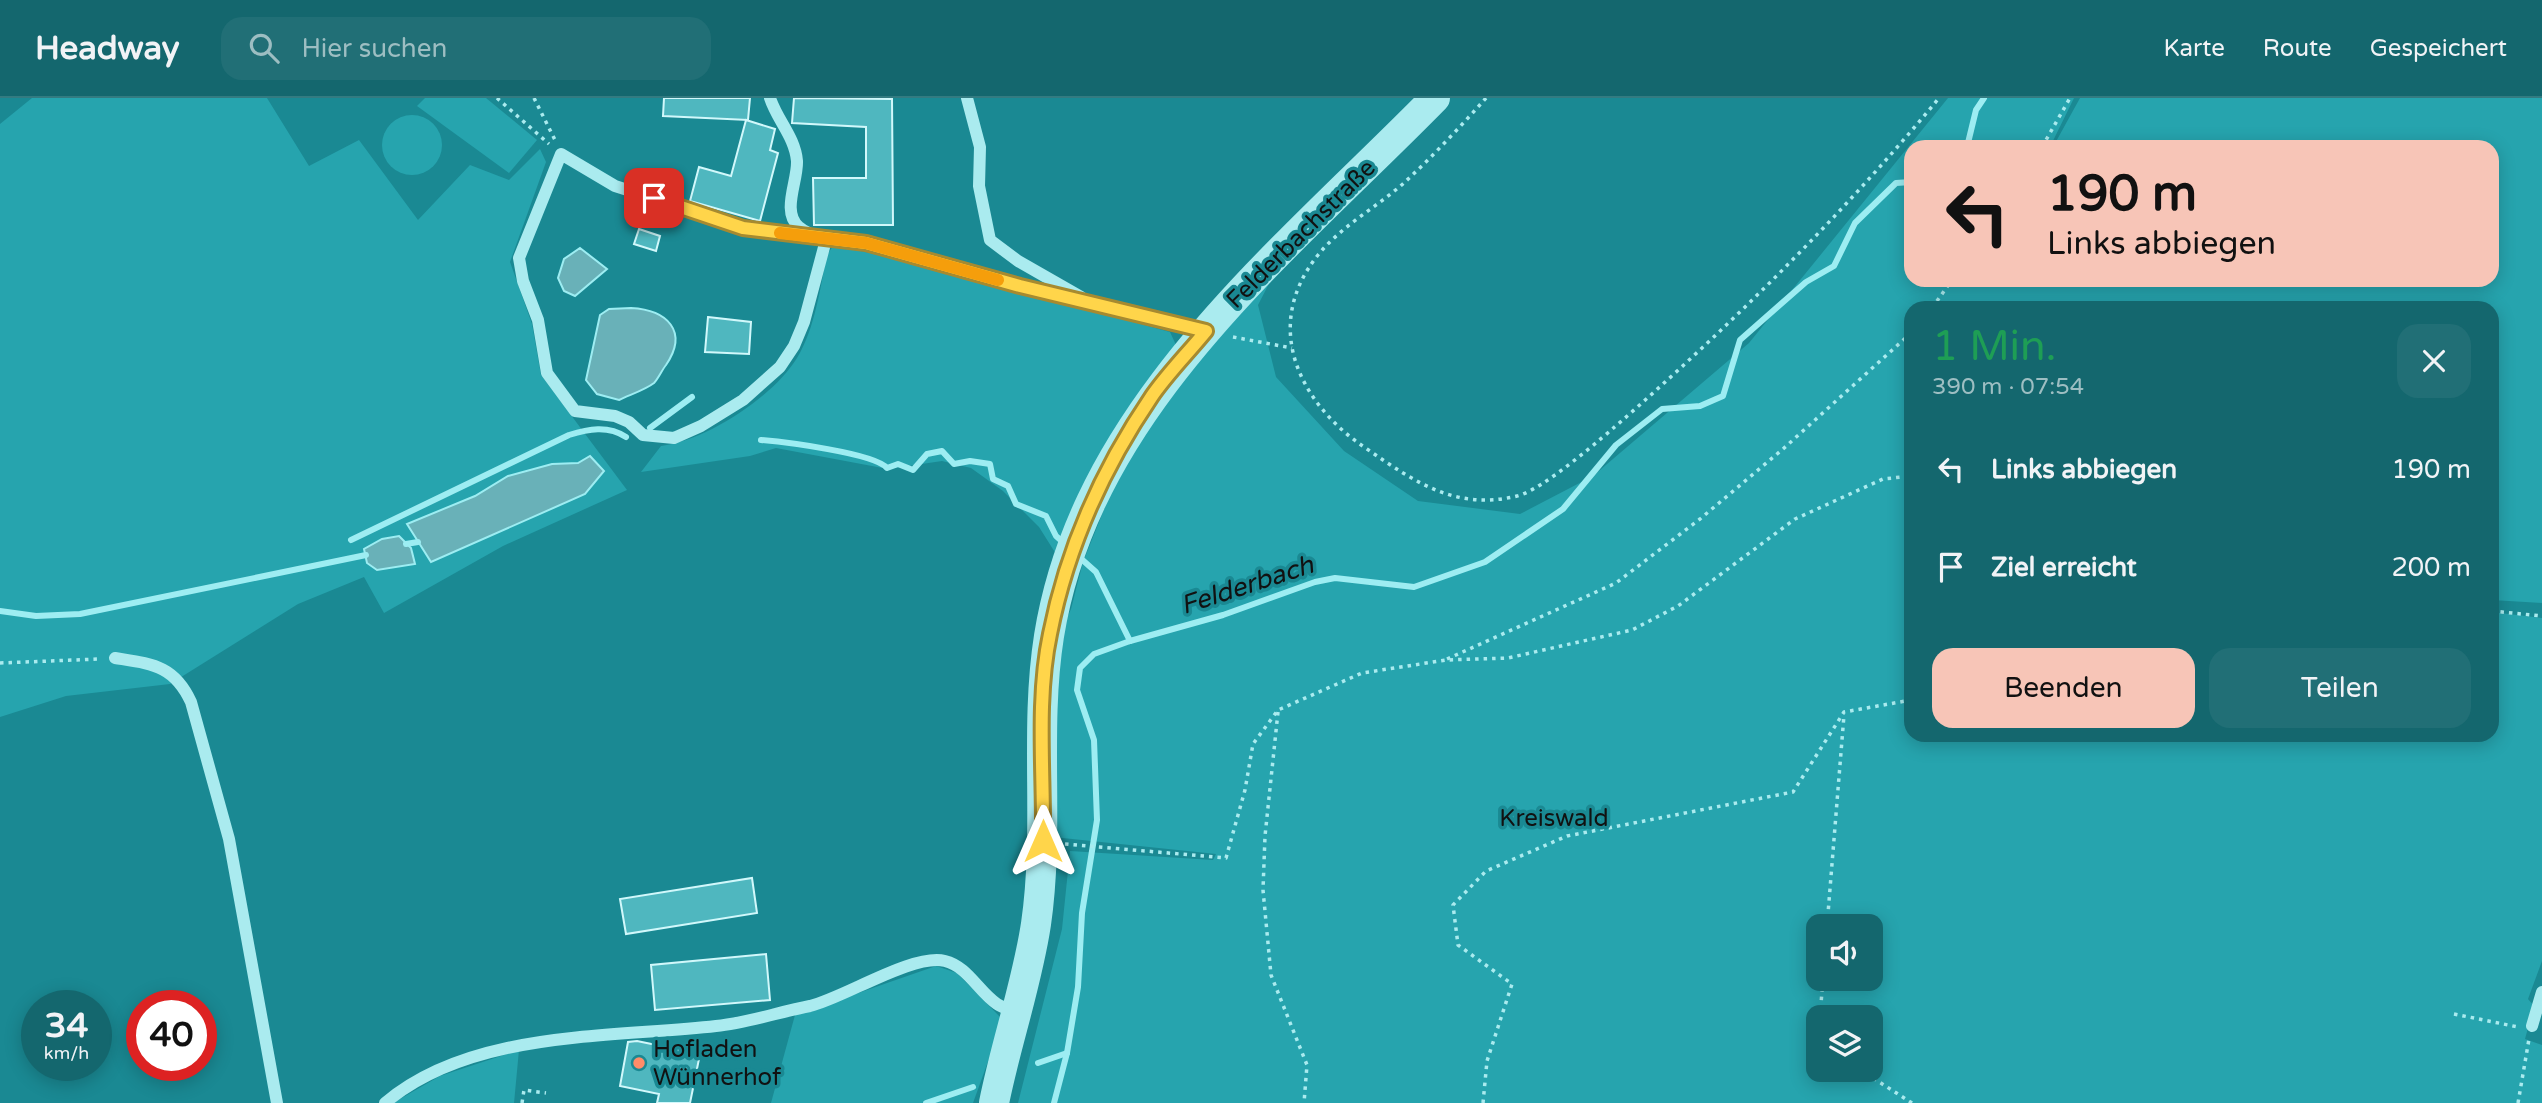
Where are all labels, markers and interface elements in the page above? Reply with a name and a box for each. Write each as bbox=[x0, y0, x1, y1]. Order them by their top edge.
search box bbox=[221, 17, 711, 80]
text: Headway bbox=[35, 29, 179, 68]
icon: search bbox=[245, 29, 283, 67]
text: Hier suchen bbox=[301, 33, 447, 64]
text: Karte bbox=[2163, 34, 2225, 63]
text: Route bbox=[2263, 34, 2332, 63]
text: Gespeichert bbox=[2370, 34, 2507, 63]
street label: Felderbachstraße bbox=[1221, 154, 1381, 314]
text: 190 m bbox=[2047, 165, 2197, 224]
pin bbox=[624, 168, 684, 228]
icon: left bbox=[1932, 168, 2023, 259]
icon: arrive bbox=[635, 179, 673, 217]
text: Links abbiegen bbox=[2047, 225, 2276, 263]
text: 1 Min. bbox=[1932, 321, 2056, 372]
button: close bbox=[2397, 324, 2471, 398]
text: 390 m · 07:54 bbox=[1932, 373, 2084, 401]
icon: left bbox=[1932, 450, 1970, 488]
text: Links abbiegen bbox=[1991, 454, 2177, 485]
text: 190 m bbox=[2391, 454, 2471, 485]
icon: arrive bbox=[1932, 548, 1970, 586]
water label: Felderbach bbox=[1177, 549, 1318, 621]
text: Ziel erreicht bbox=[1991, 552, 2137, 583]
text: 200 m bbox=[2391, 552, 2471, 583]
button: Beenden bbox=[1932, 648, 2195, 728]
button: Teilen bbox=[2209, 648, 2471, 728]
position arrow bbox=[1006, 804, 1080, 878]
park label: Kreiswald bbox=[1499, 804, 1609, 833]
map controls bbox=[1806, 914, 1883, 1082]
button: sound bbox=[1806, 914, 1883, 991]
speed limit sign: 40 bbox=[126, 990, 217, 1081]
text: 34 bbox=[45, 1005, 88, 1047]
button: layers bbox=[1806, 1005, 1883, 1082]
place label: Hofladen Wünnerhof bbox=[653, 1035, 782, 1092]
text: km/h bbox=[44, 1042, 89, 1064]
marker: Hofladen Wünnerhof bbox=[631, 1055, 647, 1071]

